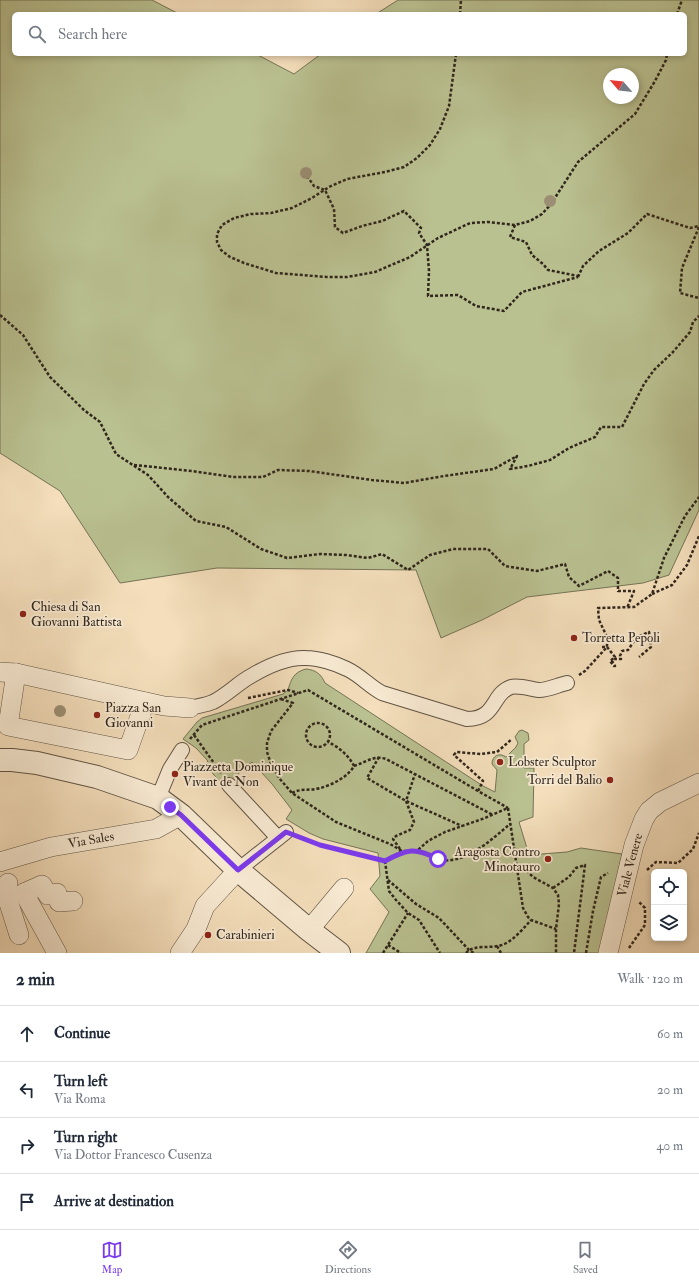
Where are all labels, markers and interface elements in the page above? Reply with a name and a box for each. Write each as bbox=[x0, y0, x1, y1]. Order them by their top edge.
search box bbox=[12, 12, 687, 56]
icon: search bbox=[26, 23, 48, 45]
text: Search here bbox=[58, 25, 127, 44]
north arrow bbox=[603, 68, 639, 104]
place label: Chiesa di San Giovanni Battista bbox=[31, 599, 122, 630]
marker: Chiesa di San Giovanni Battista bbox=[18, 609, 28, 619]
place label: Torretta Pepoli bbox=[582, 630, 661, 647]
marker: Torretta Pepoli bbox=[569, 633, 579, 643]
place label: Piazza San Giovanni bbox=[105, 700, 162, 731]
marker: Piazza San Giovanni bbox=[92, 710, 102, 720]
place label: Lobster Sculptor bbox=[508, 754, 596, 771]
marker: Lobster Sculptor bbox=[495, 757, 505, 767]
place label: Piazzetta Dominique Vivant de Non bbox=[183, 759, 294, 790]
marker: Piazzetta Dominique Vivant de Non bbox=[170, 769, 180, 779]
place label: Torri del Balio bbox=[527, 772, 602, 788]
marker: Torri del Balio bbox=[605, 775, 615, 785]
route end bbox=[161, 798, 179, 816]
street label: Via Sales bbox=[67, 828, 116, 852]
street label: Viale Venere bbox=[614, 831, 646, 899]
place label: Aragosta Contro Minotauro bbox=[453, 844, 540, 875]
route start bbox=[429, 850, 447, 868]
marker: Aragosta Contro Minotauro bbox=[543, 854, 553, 864]
map controls bbox=[651, 869, 687, 941]
button: locate bbox=[651, 869, 687, 905]
button: layers bbox=[651, 905, 687, 941]
place label: Carabinieri bbox=[216, 927, 275, 943]
marker: Carabinieri bbox=[203, 930, 213, 940]
text: 2 min bbox=[16, 969, 55, 990]
text: Walk · 120 m bbox=[617, 971, 683, 987]
icon: ahead bbox=[16, 1023, 38, 1045]
text: Continue bbox=[54, 1024, 110, 1043]
text: 60 m bbox=[657, 1026, 683, 1042]
text: Turn left bbox=[54, 1072, 108, 1091]
icon: left bbox=[16, 1079, 38, 1101]
text: 20 m bbox=[657, 1082, 683, 1098]
text: Via Roma bbox=[54, 1091, 106, 1107]
text: Turn right bbox=[54, 1128, 117, 1147]
icon: right bbox=[16, 1135, 38, 1157]
text: 40 m bbox=[657, 1138, 683, 1154]
text: Via Dottor Francesco Cusenza bbox=[54, 1147, 212, 1163]
icon: arrive bbox=[16, 1191, 38, 1213]
text: Arrive at destination bbox=[54, 1192, 174, 1211]
tab: Map bbox=[101, 1239, 123, 1276]
tab: Directions bbox=[325, 1239, 371, 1276]
tab: Saved bbox=[573, 1239, 598, 1276]

